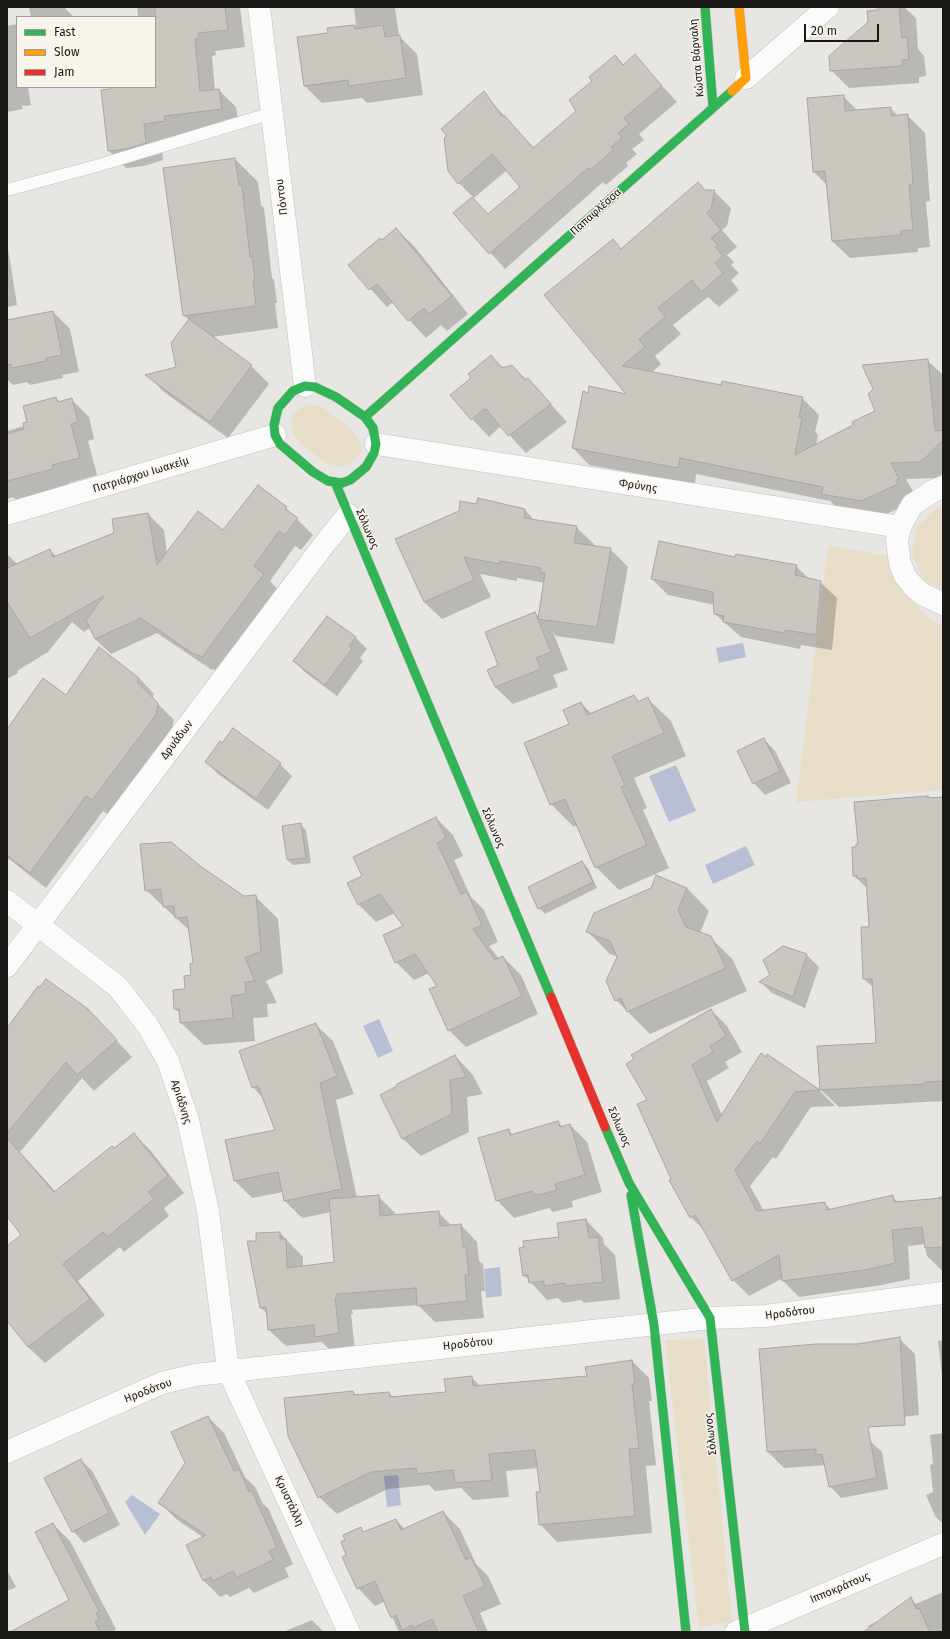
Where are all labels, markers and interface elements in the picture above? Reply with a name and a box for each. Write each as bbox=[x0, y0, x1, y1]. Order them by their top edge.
legend bbox=[16, 16, 156, 88]
scale bar bbox=[806, 16, 881, 42]
street label: Κώστα Βάρναλη bbox=[687, 18, 707, 98]
text: 20 m bbox=[811, 24, 837, 38]
text: Fast bbox=[54, 25, 76, 39]
text: Slow bbox=[54, 45, 80, 59]
text: Jam bbox=[54, 65, 74, 79]
street label: Πόντου bbox=[273, 178, 291, 216]
street label: Παπαφλέσσα bbox=[568, 186, 624, 238]
street label: Πατριάρχου Ιωακείμ bbox=[91, 454, 191, 496]
street label: Φρύνης bbox=[618, 476, 658, 496]
street label: Σόλωνος bbox=[353, 507, 381, 551]
street label: Δρυάδων bbox=[158, 718, 196, 762]
street label: Σόλωνος bbox=[479, 806, 507, 850]
street label: Αριάδνης bbox=[168, 1078, 194, 1126]
street label: Σόλωνος bbox=[605, 1105, 633, 1149]
street label: Ηροδότου bbox=[764, 1303, 816, 1323]
street label: Ηροδότου bbox=[442, 1335, 494, 1353]
street label: Ηροδότου bbox=[122, 1376, 174, 1406]
street label: Σόλωνος bbox=[702, 1412, 720, 1456]
street label: Κρυστάλλη bbox=[272, 1474, 306, 1528]
street label: Ιπποκράτους bbox=[808, 1569, 872, 1607]

